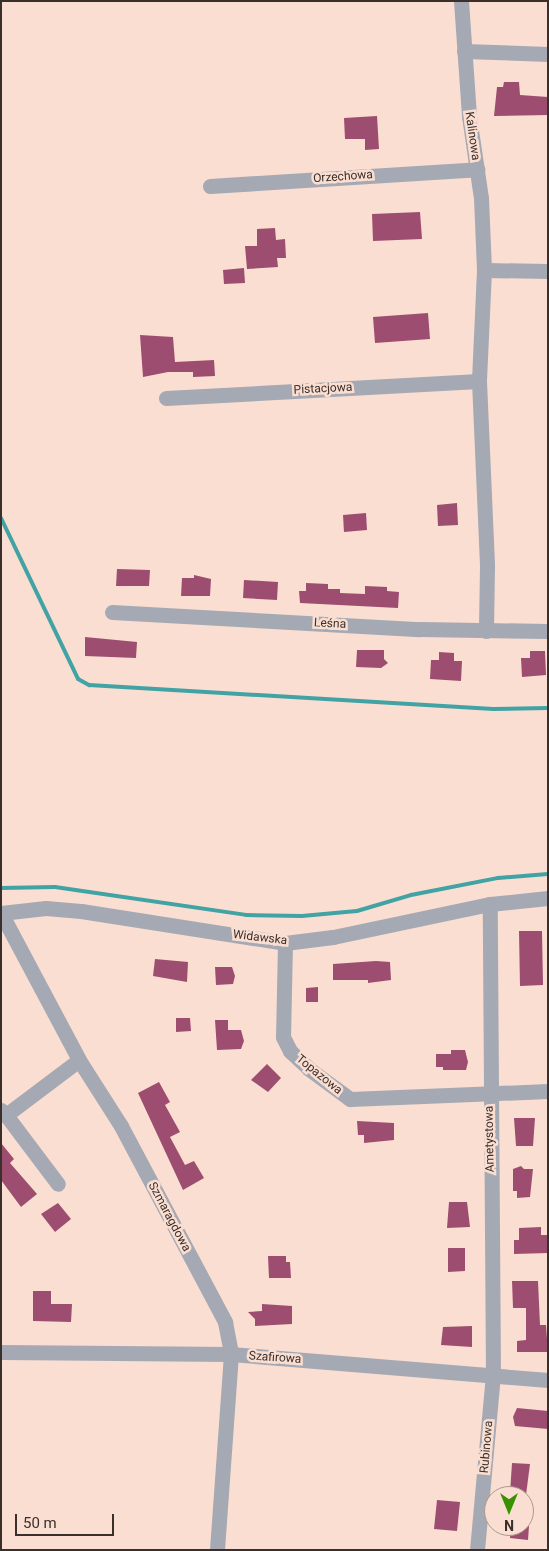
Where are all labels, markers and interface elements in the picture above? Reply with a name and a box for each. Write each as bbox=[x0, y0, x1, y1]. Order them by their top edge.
street label: Kalinowa bbox=[461, 111, 483, 161]
street label: Orzechowa bbox=[313, 168, 373, 186]
street label: Pistacjowa bbox=[293, 380, 353, 398]
street label: Leśna bbox=[314, 616, 346, 632]
street label: Widawska bbox=[232, 928, 288, 948]
street label: Topazowa bbox=[293, 1052, 345, 1098]
street label: Ametystowa bbox=[482, 1106, 498, 1172]
street label: Szmaragdowa bbox=[145, 1180, 193, 1254]
street label: Szafirowa bbox=[248, 1349, 302, 1367]
street label: Rubinowa bbox=[478, 1420, 496, 1474]
north arrow bbox=[484, 1486, 534, 1536]
scale bar bbox=[18, 1504, 116, 1536]
text: 50 m bbox=[23, 1514, 57, 1532]
text: N bbox=[504, 1517, 514, 1533]

